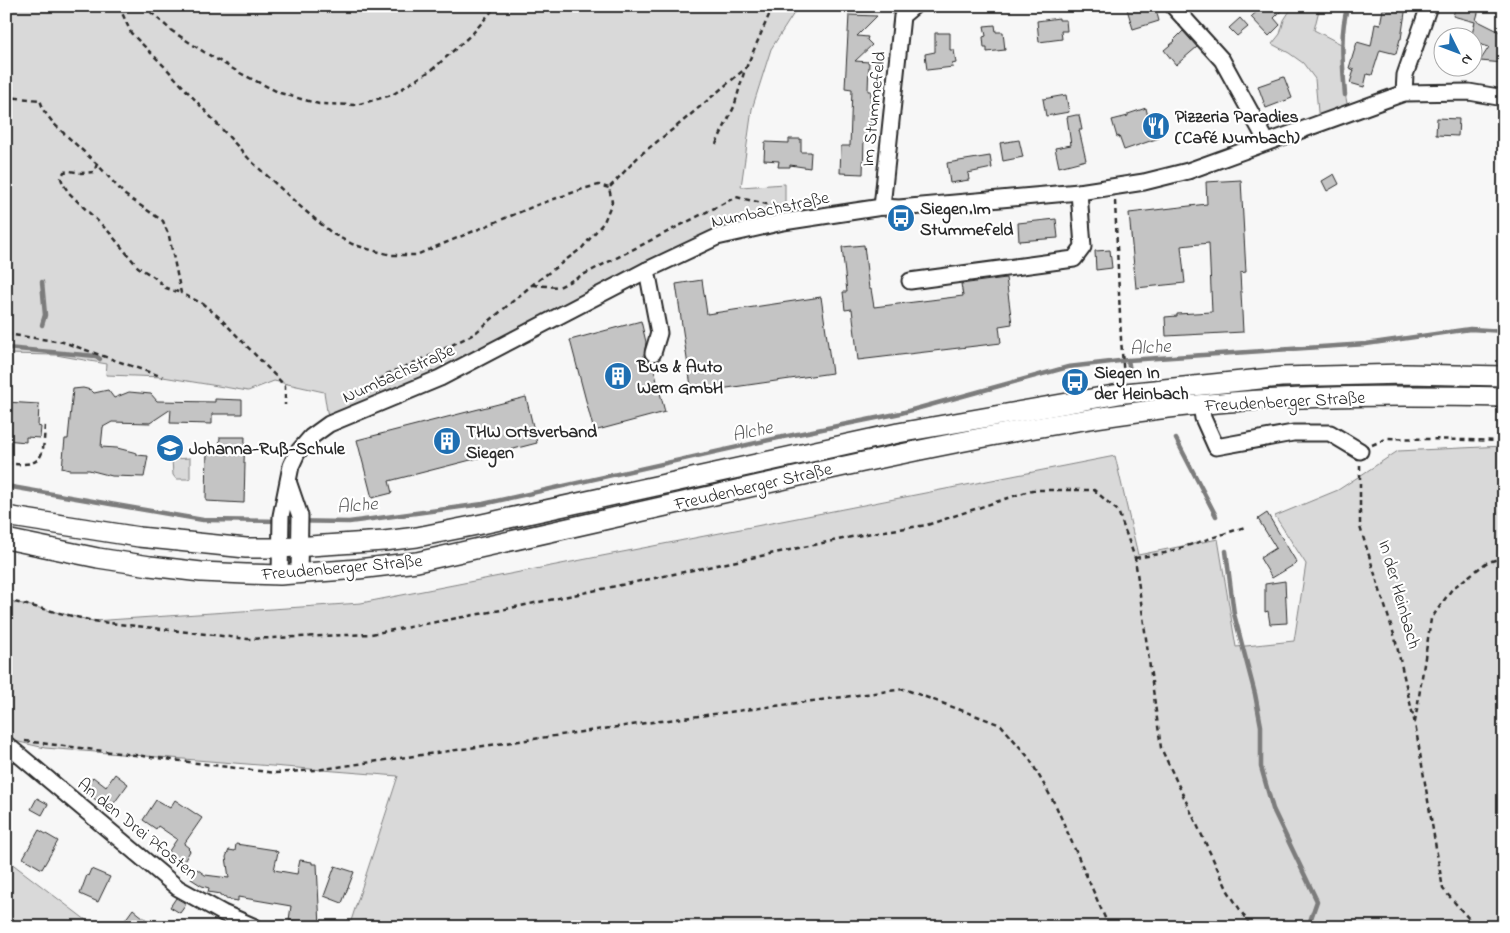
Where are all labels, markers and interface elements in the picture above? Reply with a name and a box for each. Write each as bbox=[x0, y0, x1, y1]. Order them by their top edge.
north arrow bbox=[1432, 28, 1482, 78]
text: N bbox=[1456, 49, 1478, 70]
street label: Im Stummefeld bbox=[856, 50, 894, 168]
place label: Pizzeria Paradies (Café Numbach) bbox=[1175, 105, 1300, 152]
restaurant icon: Pizzeria Paradies (Café Numbach) bbox=[1141, 111, 1171, 141]
street label: Numbachstraße bbox=[709, 186, 833, 236]
place label: Siegen Im Stummefeld bbox=[920, 197, 1014, 244]
bus stop icon: Siegen Im Stummefeld bbox=[886, 203, 916, 233]
water label: Alche bbox=[1129, 333, 1173, 363]
street label: Numbachstraße bbox=[339, 338, 460, 411]
place label: Bus & Auto Wern GmbH bbox=[636, 355, 723, 402]
building icon: Bus & Auto Wern GmbH bbox=[603, 361, 633, 391]
place label: Siegen In der Heinbach bbox=[1094, 361, 1189, 408]
bus stop icon: Siegen In der Heinbach bbox=[1060, 367, 1090, 397]
street label: Freudenberger Straße bbox=[1203, 386, 1367, 421]
water label: Alche bbox=[730, 415, 777, 450]
place label: THW Ortsverband Siegen bbox=[466, 420, 598, 468]
building icon: THW Ortsverband Siegen bbox=[432, 426, 462, 456]
school or university icon: Johanna-Ruß-Schule bbox=[155, 433, 185, 463]
place label: Johanna-Ruß-Schule bbox=[189, 437, 346, 463]
street label: Freudenberger Straße bbox=[671, 457, 836, 520]
water label: Alche bbox=[336, 491, 380, 522]
street label: In der Heinbach bbox=[1370, 537, 1426, 652]
street label: Freudenberger Straße bbox=[260, 549, 424, 590]
street label: An den Drei Pfosten bbox=[71, 773, 203, 887]

